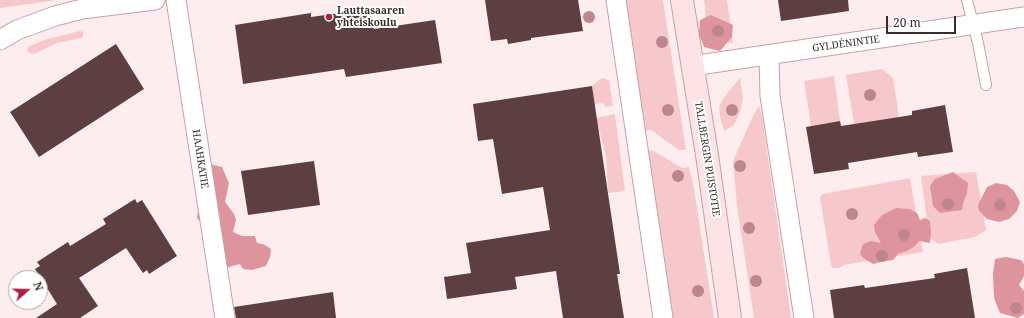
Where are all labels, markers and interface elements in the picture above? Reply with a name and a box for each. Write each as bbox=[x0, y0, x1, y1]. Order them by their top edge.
place label: Lauttasaaren yhteiskoulu bbox=[337, 5, 405, 28]
scale bar bbox=[888, 8, 958, 34]
marker: Lauttasaaren yhteiskoulu bbox=[324, 12, 334, 22]
text: 20 m bbox=[893, 14, 921, 31]
street label: GYLDÉNINTIE bbox=[812, 33, 880, 55]
street label: TALLBERGIN PUISTOTIE bbox=[692, 101, 722, 217]
street label: HAAHKATIE bbox=[189, 129, 211, 189]
north arrow bbox=[8, 270, 48, 310]
text: N bbox=[30, 279, 47, 293]

